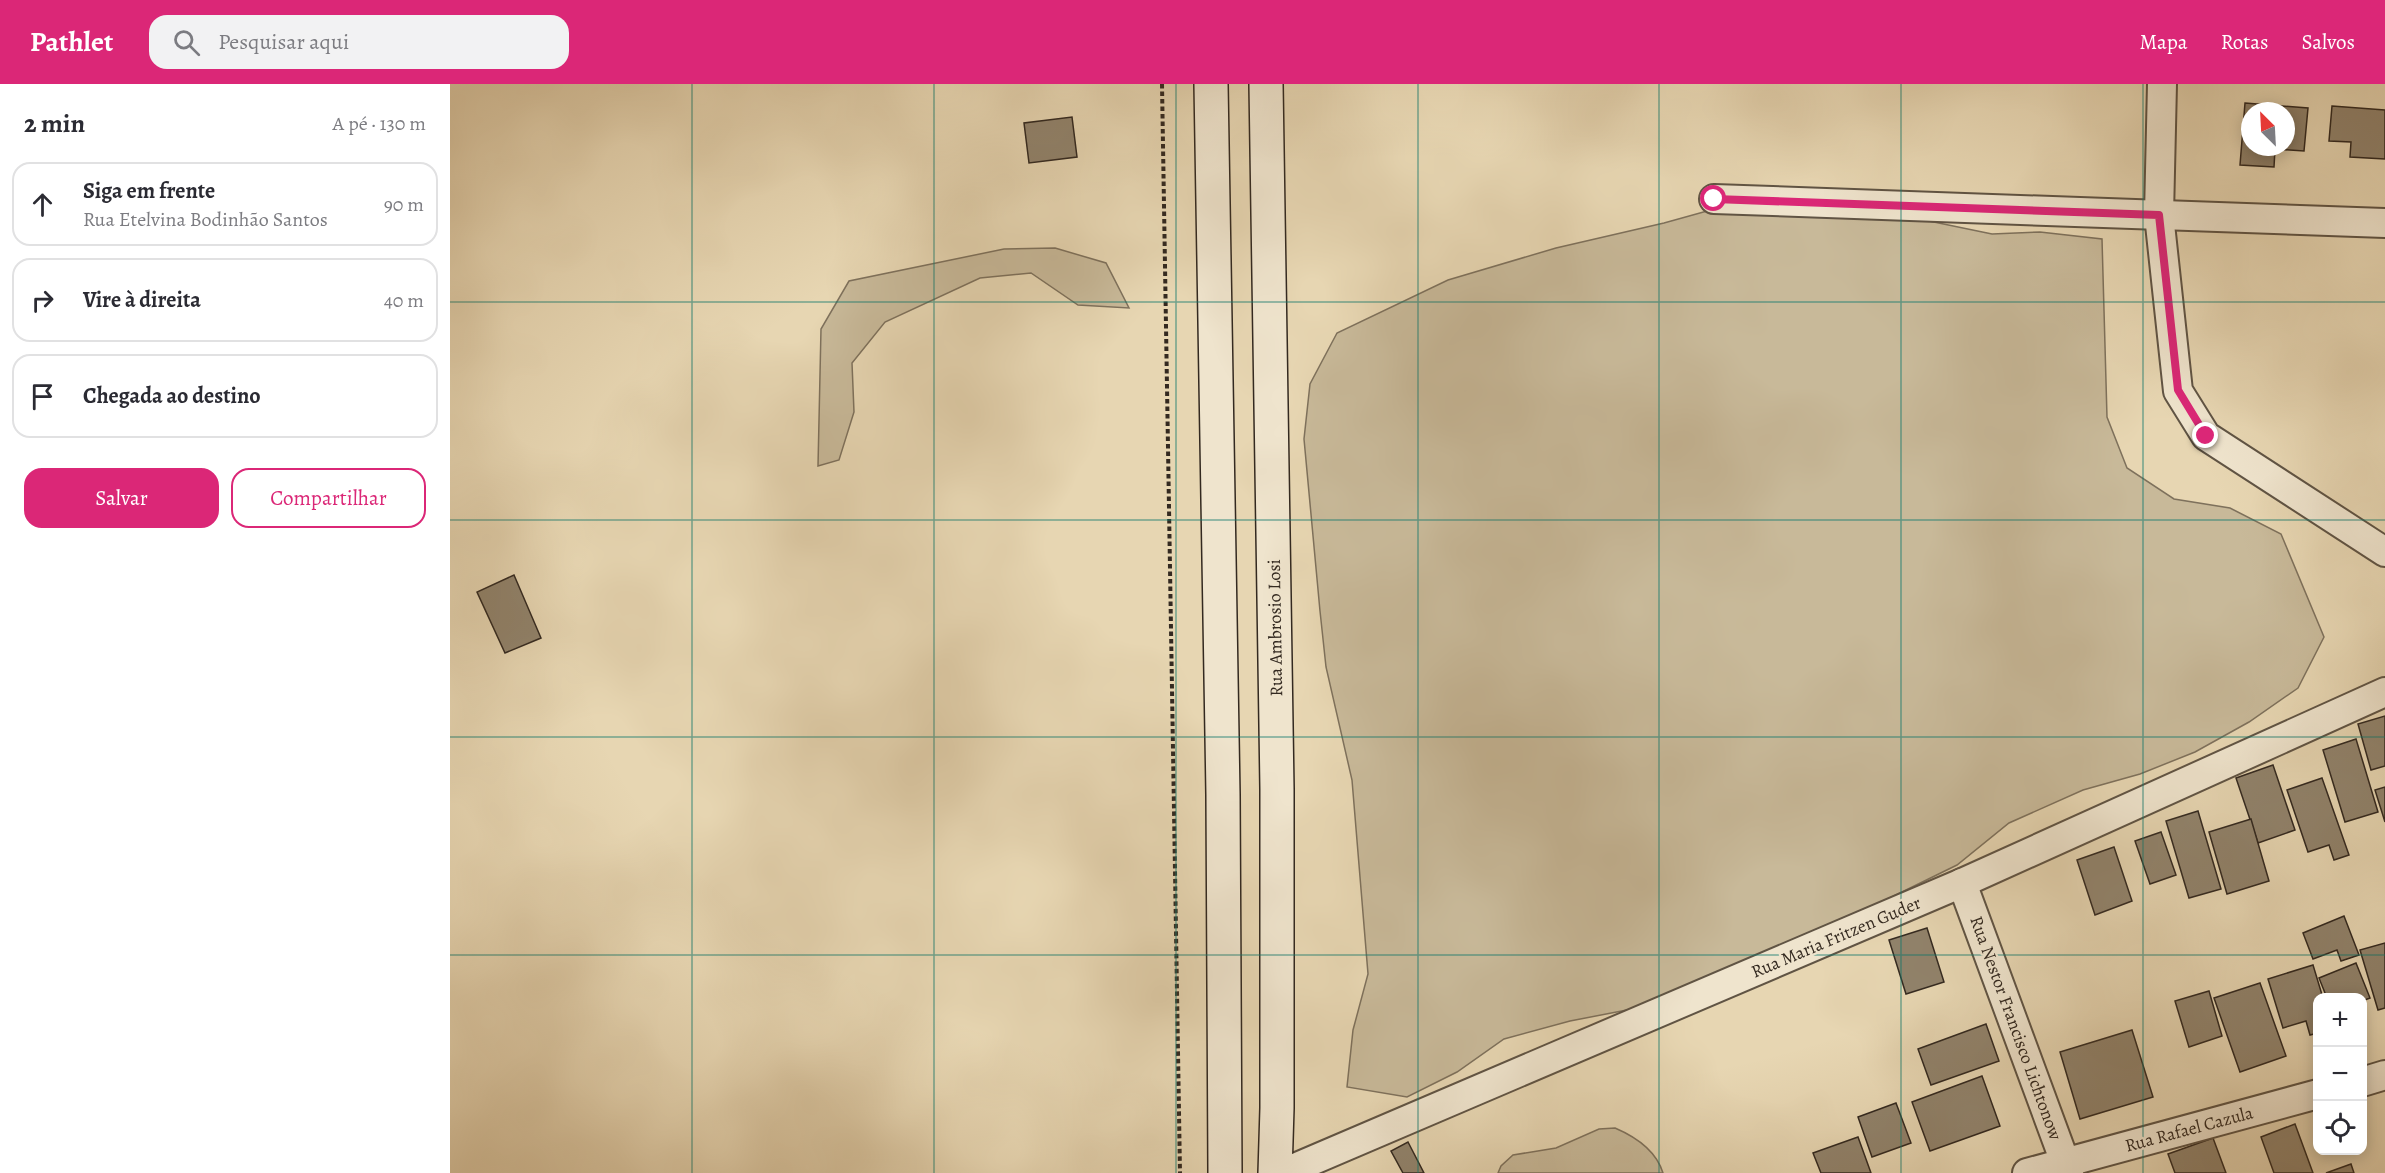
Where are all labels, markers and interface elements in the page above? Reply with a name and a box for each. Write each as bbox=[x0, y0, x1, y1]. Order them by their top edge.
search box bbox=[149, 15, 569, 69]
text: Pathlet bbox=[30, 23, 113, 61]
icon: search bbox=[170, 26, 203, 59]
text: Pesquisar aqui bbox=[218, 27, 349, 57]
text: Mapa bbox=[2139, 28, 2188, 56]
text: Rotas bbox=[2221, 28, 2268, 56]
text: Salvos bbox=[2301, 28, 2355, 56]
north arrow bbox=[2241, 102, 2295, 156]
text: 2 min bbox=[24, 106, 85, 141]
text: A pé · 130 m bbox=[333, 110, 426, 137]
text: Siga em frente bbox=[83, 176, 215, 206]
route start bbox=[1700, 185, 1726, 211]
icon: ahead bbox=[26, 188, 59, 221]
text: 90 m bbox=[384, 191, 424, 218]
text: Rua Etelvina Bodinhão Santos bbox=[83, 206, 328, 233]
icon: right bbox=[26, 284, 59, 317]
text: Vire à direita bbox=[83, 285, 201, 315]
text: 40 m bbox=[384, 287, 424, 314]
icon: arrive bbox=[26, 380, 59, 413]
text: Chegada ao destino bbox=[83, 381, 261, 411]
route end bbox=[2192, 422, 2218, 448]
button: Salvar bbox=[24, 468, 219, 528]
button: Compartilhar bbox=[231, 468, 426, 528]
street label: Rua Ambrosio Losi bbox=[1262, 559, 1288, 697]
street label: Rua Maria Fritzen Guder bbox=[1748, 890, 1925, 984]
street label: Rua Nestor Francisco Lichtonow bbox=[1964, 913, 2068, 1144]
map controls bbox=[2313, 993, 2367, 1155]
button: + bbox=[2313, 993, 2367, 1047]
button: − bbox=[2313, 1047, 2367, 1101]
street label: Rua Rafael Cazula bbox=[2122, 1100, 2256, 1158]
button: locate bbox=[2313, 1101, 2367, 1155]

